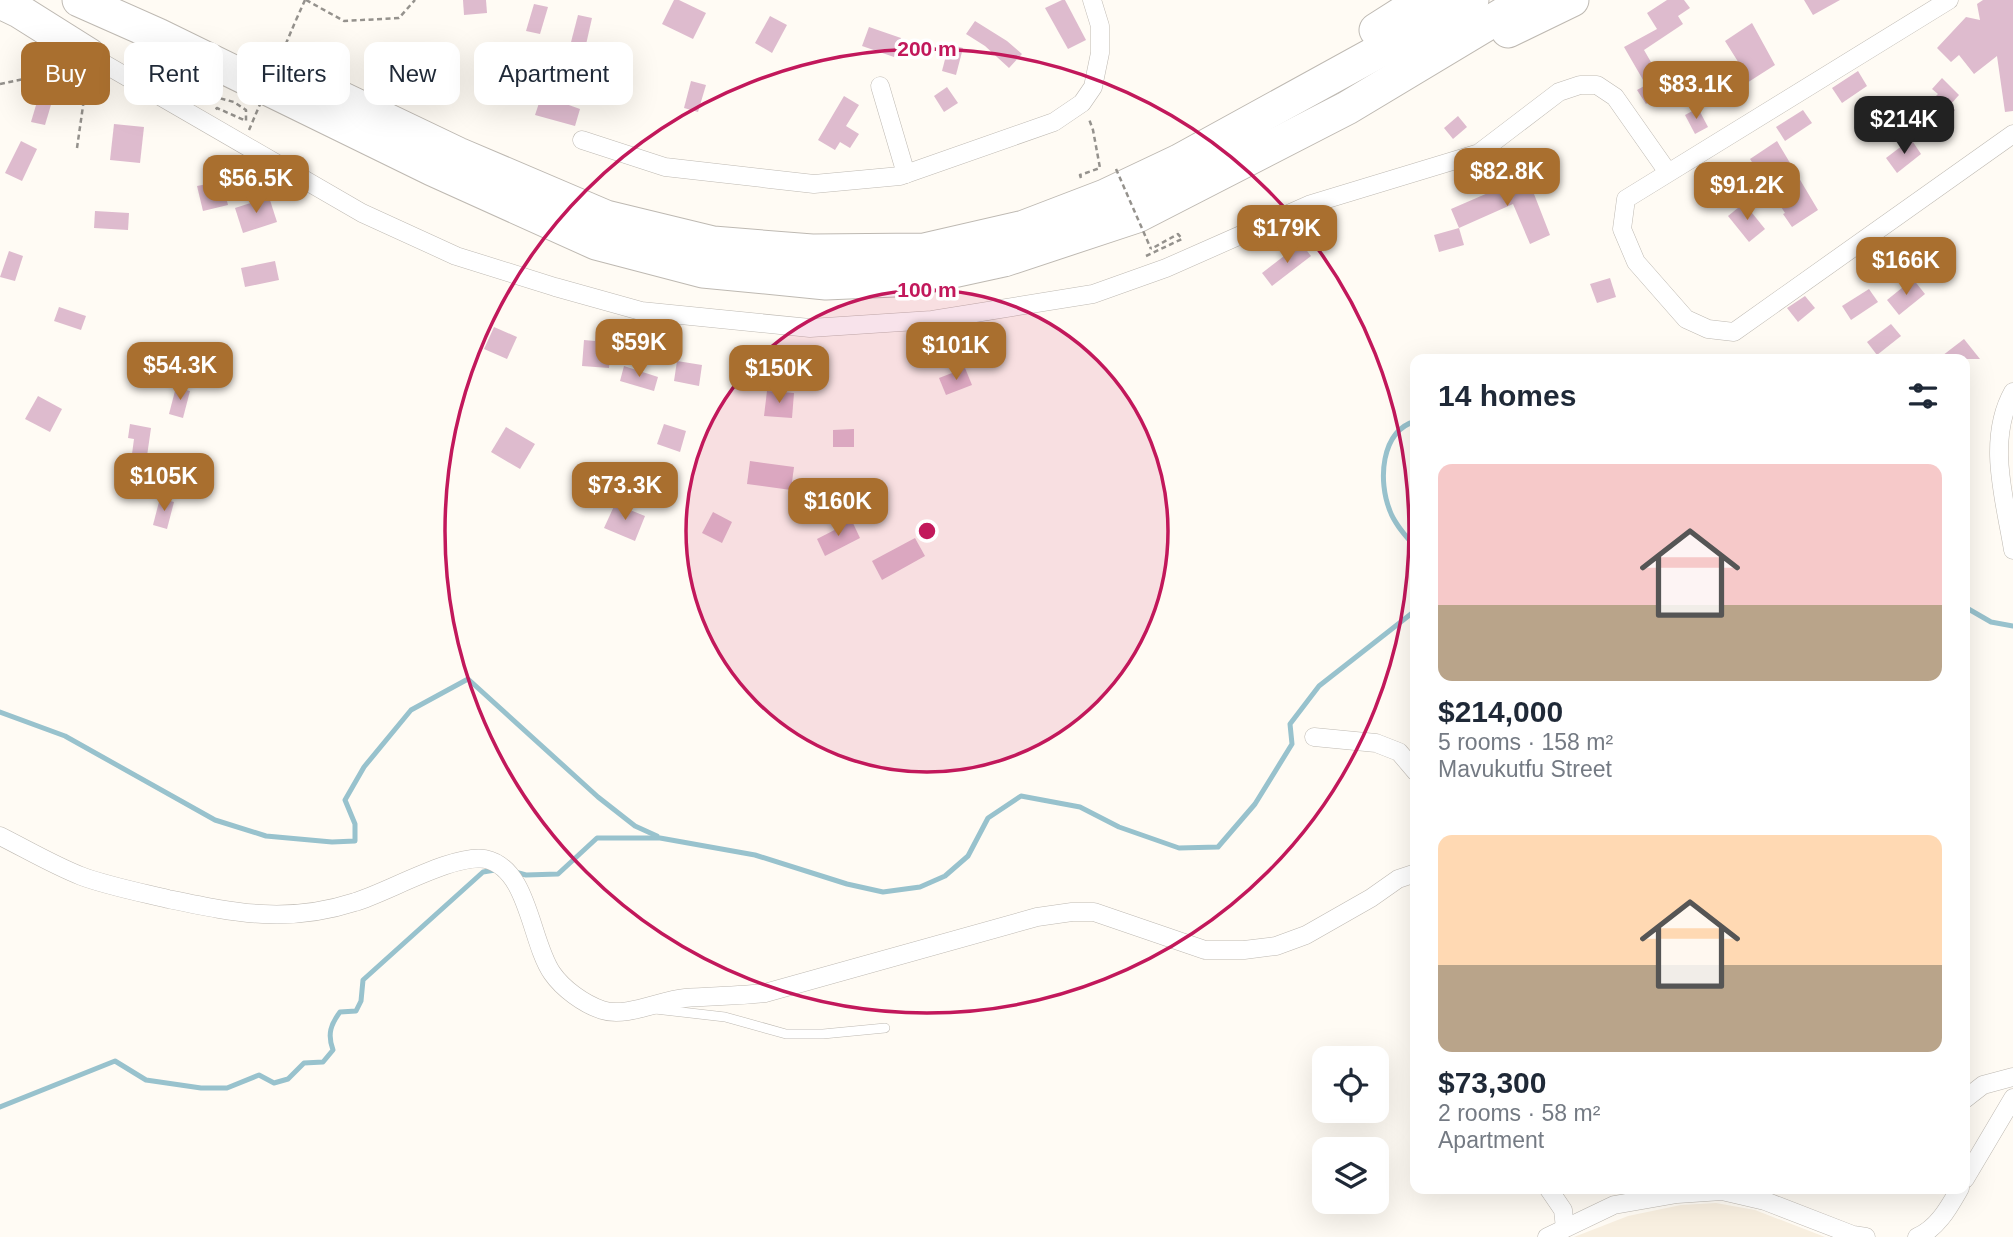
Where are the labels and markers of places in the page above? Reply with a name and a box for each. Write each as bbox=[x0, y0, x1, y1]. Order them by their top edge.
pin: $83.1K bbox=[1639, 61, 1753, 121]
pin: $214K bbox=[1855, 96, 1953, 156]
pin: $82.8K bbox=[1450, 148, 1564, 208]
pin: $56.5K bbox=[199, 156, 313, 215]
pin: $91.2K bbox=[1690, 162, 1804, 222]
pin: $179K bbox=[1238, 205, 1336, 265]
pin: $166K bbox=[1857, 238, 1955, 297]
pin: $59K bbox=[598, 320, 680, 379]
pin: $101K bbox=[907, 322, 1005, 382]
pin: $54.3K bbox=[123, 342, 237, 402]
pin: $150K bbox=[730, 346, 828, 405]
pin: $105K bbox=[115, 454, 213, 513]
pin: $73.3K bbox=[568, 462, 682, 522]
pin: $160K bbox=[789, 478, 887, 538]
centre of rings bbox=[915, 519, 939, 543]

